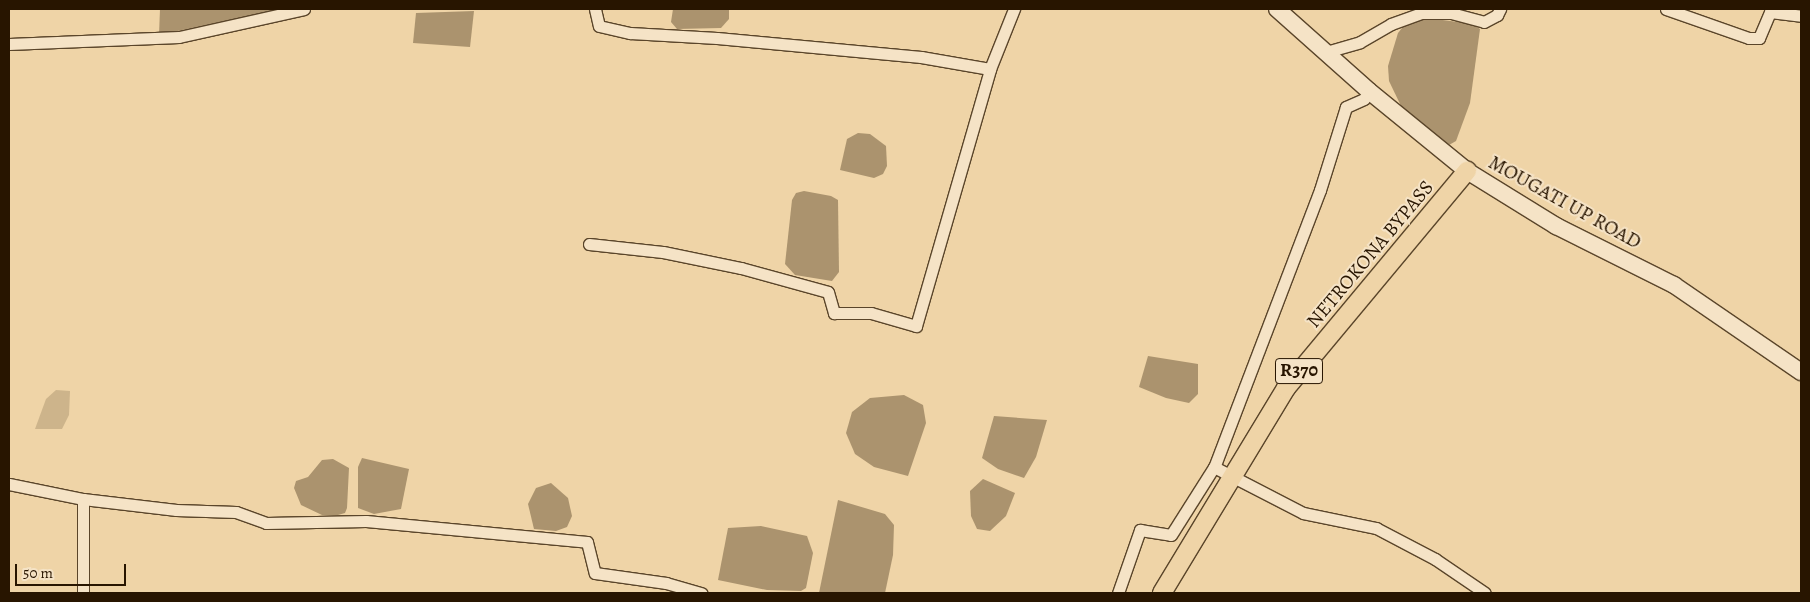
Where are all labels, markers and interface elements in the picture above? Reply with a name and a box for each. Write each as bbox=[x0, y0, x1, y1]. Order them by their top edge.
street label: MOUGATI UP ROAD bbox=[1484, 150, 1646, 254]
street label: NETROKONA BYPASS bbox=[1301, 175, 1439, 333]
road number: R370 bbox=[1274, 354, 1324, 388]
scale bar bbox=[18, 554, 129, 586]
text: 50 m bbox=[23, 563, 53, 583]

